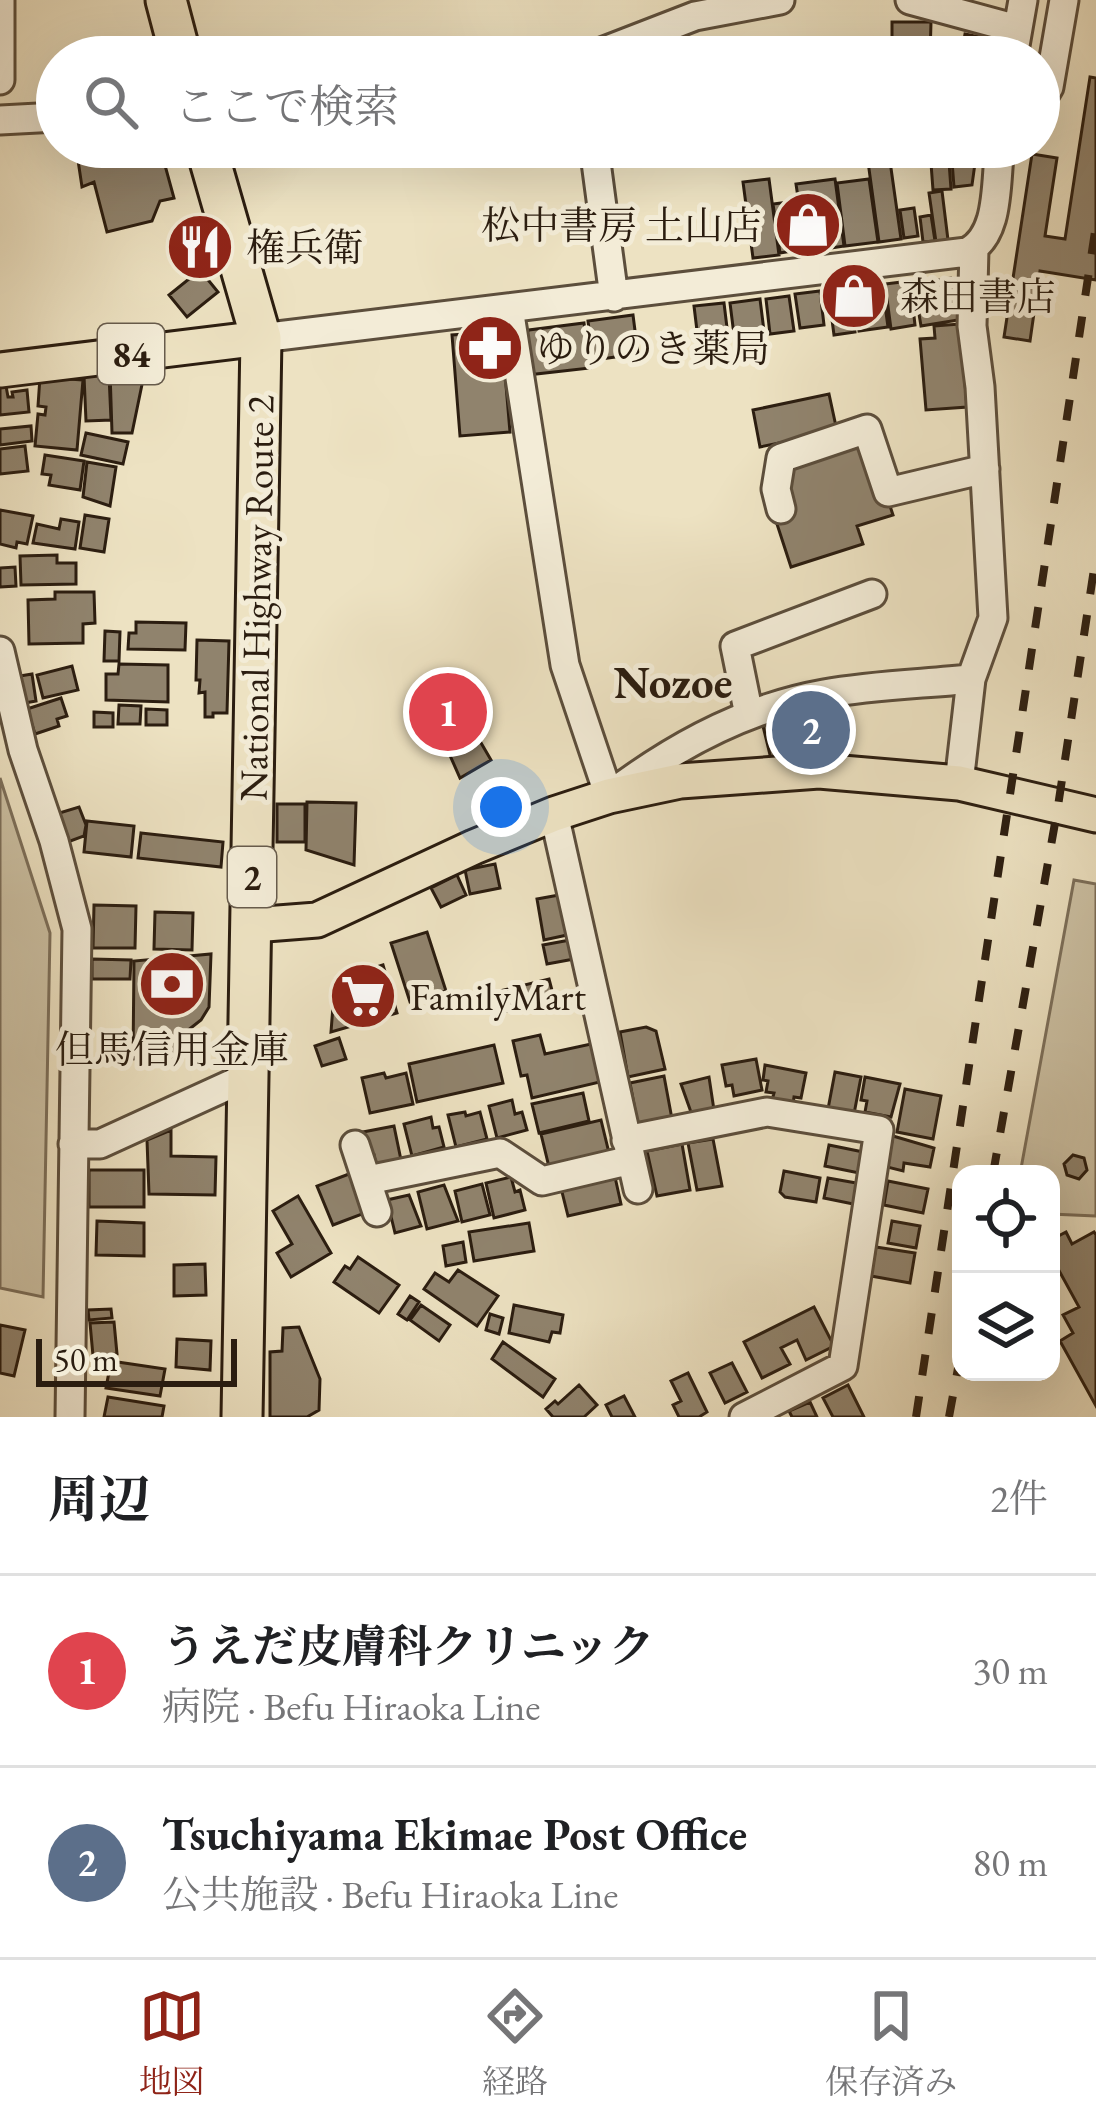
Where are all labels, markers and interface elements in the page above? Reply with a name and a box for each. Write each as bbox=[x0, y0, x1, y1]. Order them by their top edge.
search box bbox=[36, 36, 1060, 168]
icon: search bbox=[78, 69, 144, 135]
text: ここで検索 bbox=[174, 77, 399, 135]
shop icon: 松中書房 土山店 bbox=[773, 190, 843, 260]
place label: 松中書房 土山店 bbox=[481, 200, 762, 251]
restaurant icon: 権兵衛 bbox=[165, 212, 235, 282]
place label: 権兵衛 bbox=[246, 222, 363, 273]
shop icon: 森田書店 bbox=[819, 261, 889, 331]
place label: 森田書店 bbox=[900, 271, 1056, 322]
pharmacy icon: ゆりのき薬局 bbox=[455, 313, 525, 383]
place label: ゆりのき薬局 bbox=[536, 323, 770, 374]
road number: 84 bbox=[98, 324, 164, 384]
street label: National Highway Route 2 bbox=[227, 394, 286, 801]
district label: Nozoe bbox=[614, 653, 732, 711]
pin: 1 bbox=[409, 667, 487, 757]
pin: 2 bbox=[772, 685, 850, 775]
your location bbox=[471, 777, 531, 837]
road number: 2 bbox=[228, 847, 276, 907]
bank icon: 但馬信用金庫 bbox=[137, 949, 207, 1019]
supermarket icon: FamilyMart bbox=[328, 961, 398, 1031]
place label: FamilyMart bbox=[410, 971, 586, 1022]
place label: 但馬信用金庫 bbox=[55, 1024, 289, 1075]
map controls bbox=[952, 1165, 1060, 1381]
button: locate bbox=[952, 1165, 1060, 1273]
button: layers bbox=[952, 1273, 1060, 1381]
scale bar bbox=[36, 1333, 237, 1386]
text: 50 m bbox=[54, 1338, 118, 1381]
text: 周辺 bbox=[48, 1466, 150, 1532]
text: 2件 bbox=[990, 1473, 1048, 1524]
text: うえだ皮膚科クリニック bbox=[162, 1617, 654, 1675]
text: 1 bbox=[77, 1645, 97, 1696]
text: 30 m bbox=[972, 1645, 1048, 1696]
text: 病院 · Befu Hiraoka Line bbox=[162, 1681, 541, 1732]
text: Tsuchiyama Ekimae Post Office bbox=[162, 1805, 747, 1863]
text: 2 bbox=[77, 1837, 97, 1888]
text: 80 m bbox=[972, 1837, 1048, 1888]
text: 公共施設 · Befu Hiraoka Line bbox=[162, 1869, 619, 1920]
tab: 地図 bbox=[139, 1983, 205, 2103]
tab: 経路 bbox=[482, 1983, 548, 2103]
tab: 保存済み bbox=[825, 1983, 957, 2103]

